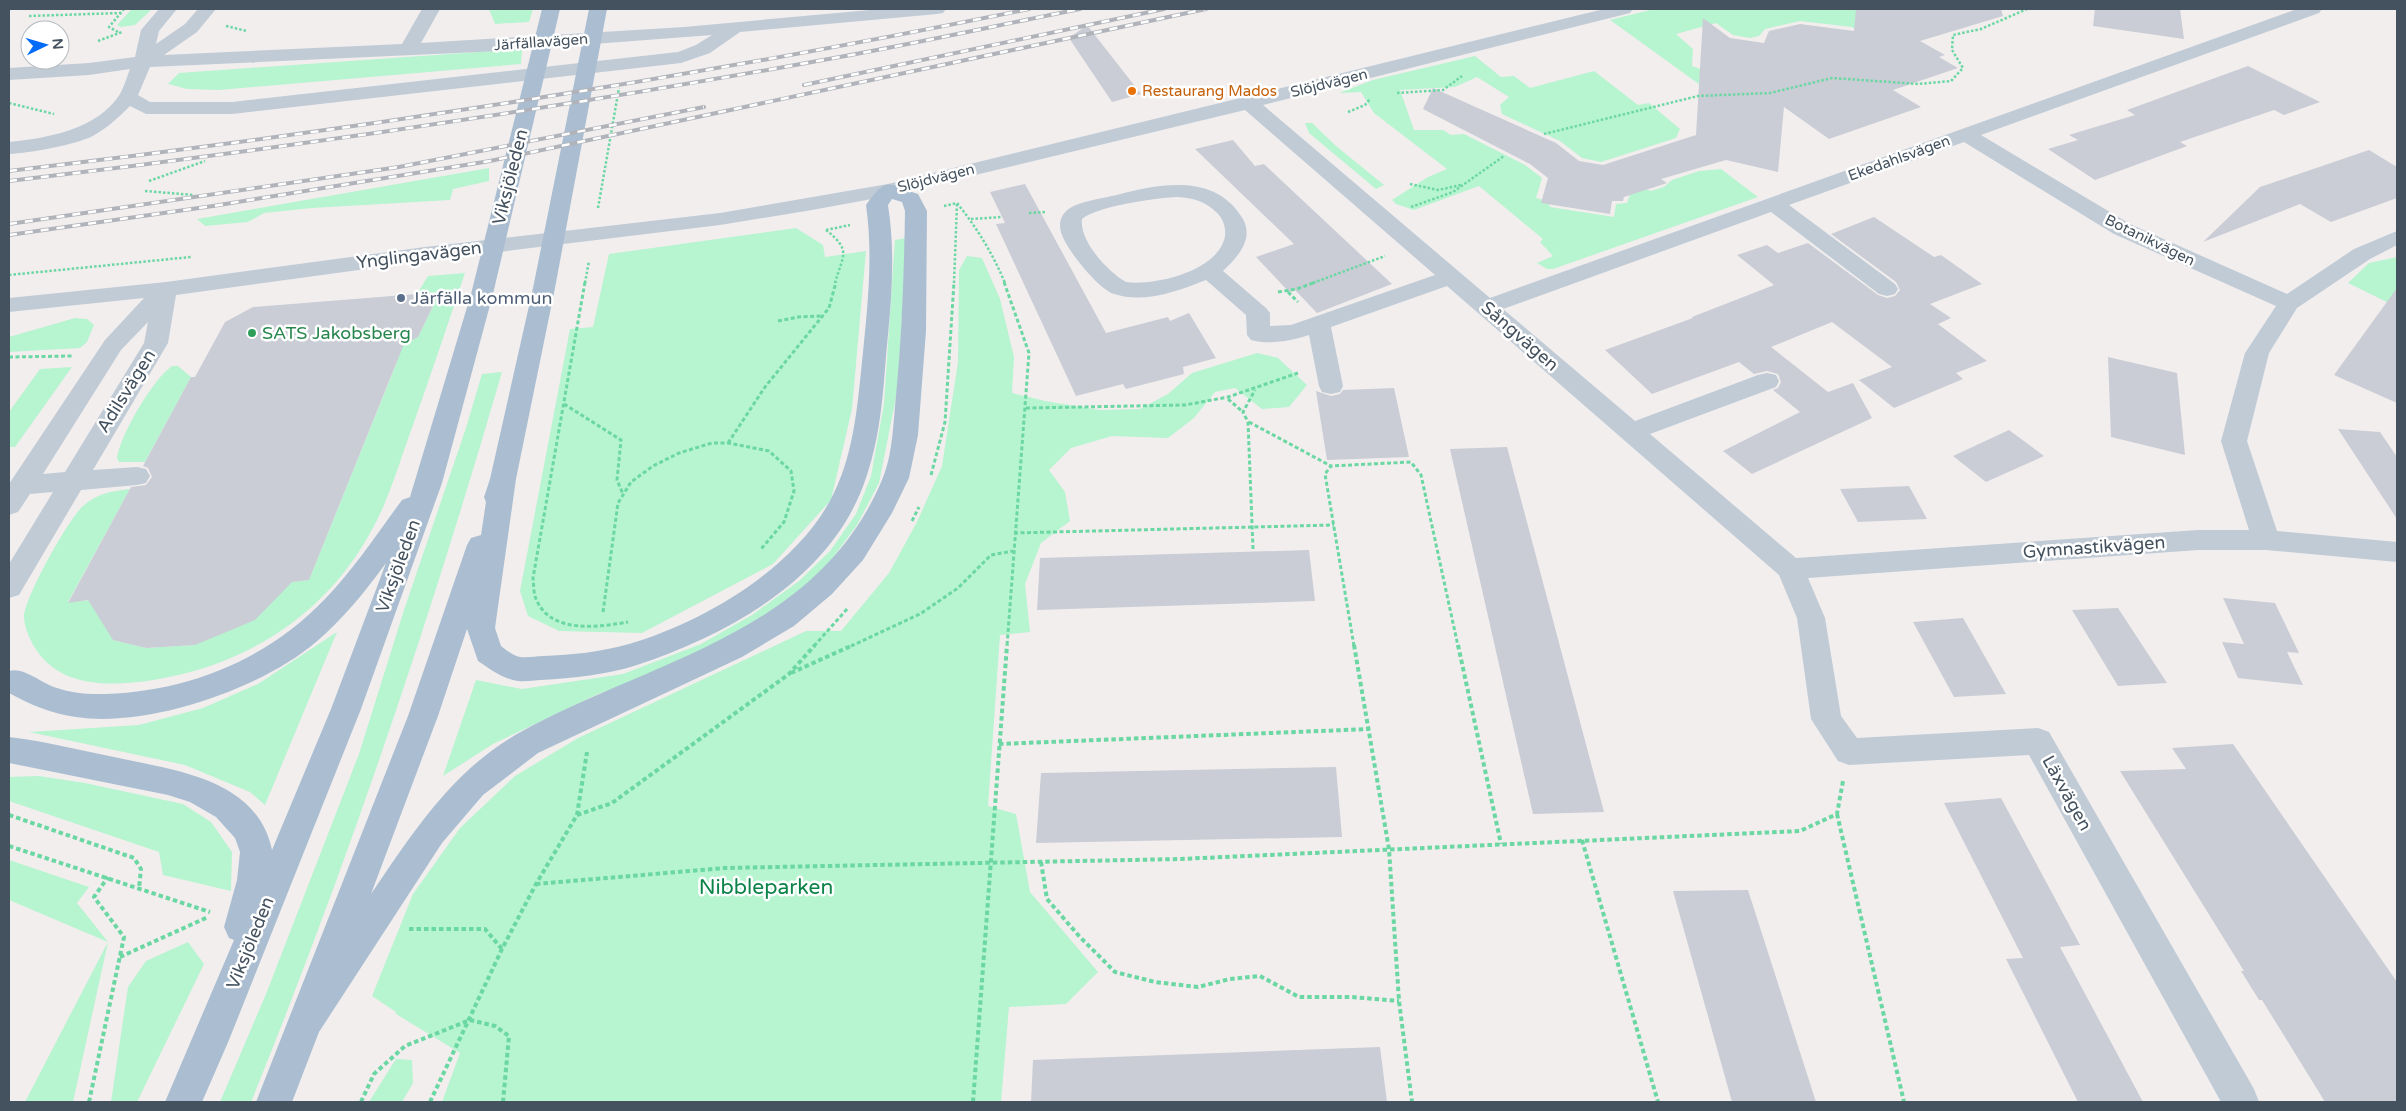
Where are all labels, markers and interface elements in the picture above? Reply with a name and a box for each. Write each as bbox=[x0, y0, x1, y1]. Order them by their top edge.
north arrow bbox=[20, 20, 70, 70]
street label: Järfällavägen bbox=[493, 30, 589, 54]
text: N bbox=[48, 38, 66, 50]
street label: Slöjdvägen bbox=[1289, 65, 1369, 101]
place label: Restaurang Mados bbox=[1142, 82, 1277, 100]
marker: Restaurang Mados bbox=[1126, 85, 1138, 97]
street label: Viksjöleden bbox=[487, 127, 533, 227]
street label: Ekedahlsvägen bbox=[1845, 131, 1953, 185]
street label: Slöjdvägen bbox=[896, 160, 976, 196]
street label: Botanikvägen bbox=[2102, 210, 2198, 270]
street label: Ynglingavägen bbox=[355, 236, 483, 274]
place label: Järfälla kommun bbox=[411, 287, 552, 309]
marker: Järfälla kommun bbox=[395, 292, 407, 304]
street label: Sångvägen bbox=[1477, 296, 1563, 376]
place label: SATS Jakobsberg bbox=[262, 322, 411, 344]
marker: SATS Jakobsberg bbox=[246, 327, 258, 339]
street label: Adilsvägen bbox=[92, 345, 160, 437]
street label: Viksjöleden bbox=[371, 516, 425, 616]
street label: Gymnastikvägen bbox=[2022, 531, 2166, 563]
street label: Läxvägen bbox=[2037, 752, 2097, 834]
park label: Nibbleparken bbox=[699, 875, 833, 900]
street label: Viksjöleden bbox=[221, 894, 279, 992]

